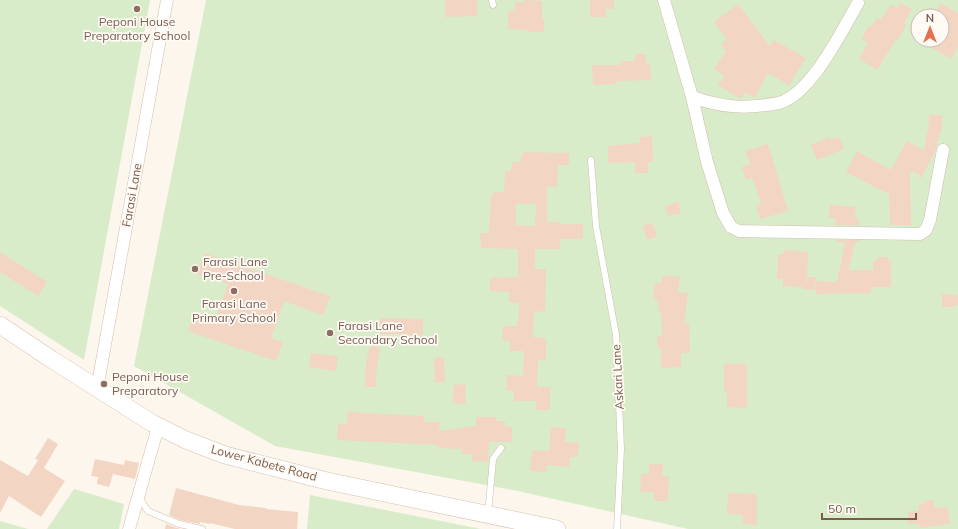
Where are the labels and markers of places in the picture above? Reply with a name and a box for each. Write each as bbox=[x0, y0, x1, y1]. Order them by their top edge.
marker: Peponi House Preparatory School bbox=[132, 4, 142, 14]
place label: Peponi House Preparatory School bbox=[84, 14, 190, 43]
place label: Farasi Lane Pre-School bbox=[203, 254, 267, 283]
marker: Farasi Lane Pre-School bbox=[190, 264, 200, 274]
marker: Farasi Lane Primary School bbox=[229, 286, 239, 296]
place label: Farasi Lane Primary School bbox=[192, 296, 276, 325]
place label: Farasi Lane Secondary School bbox=[338, 318, 437, 347]
marker: Farasi Lane Secondary School bbox=[325, 328, 335, 338]
place label: Peponi House Preparatory bbox=[112, 369, 189, 398]
marker: Peponi House Preparatory bbox=[99, 379, 109, 389]

